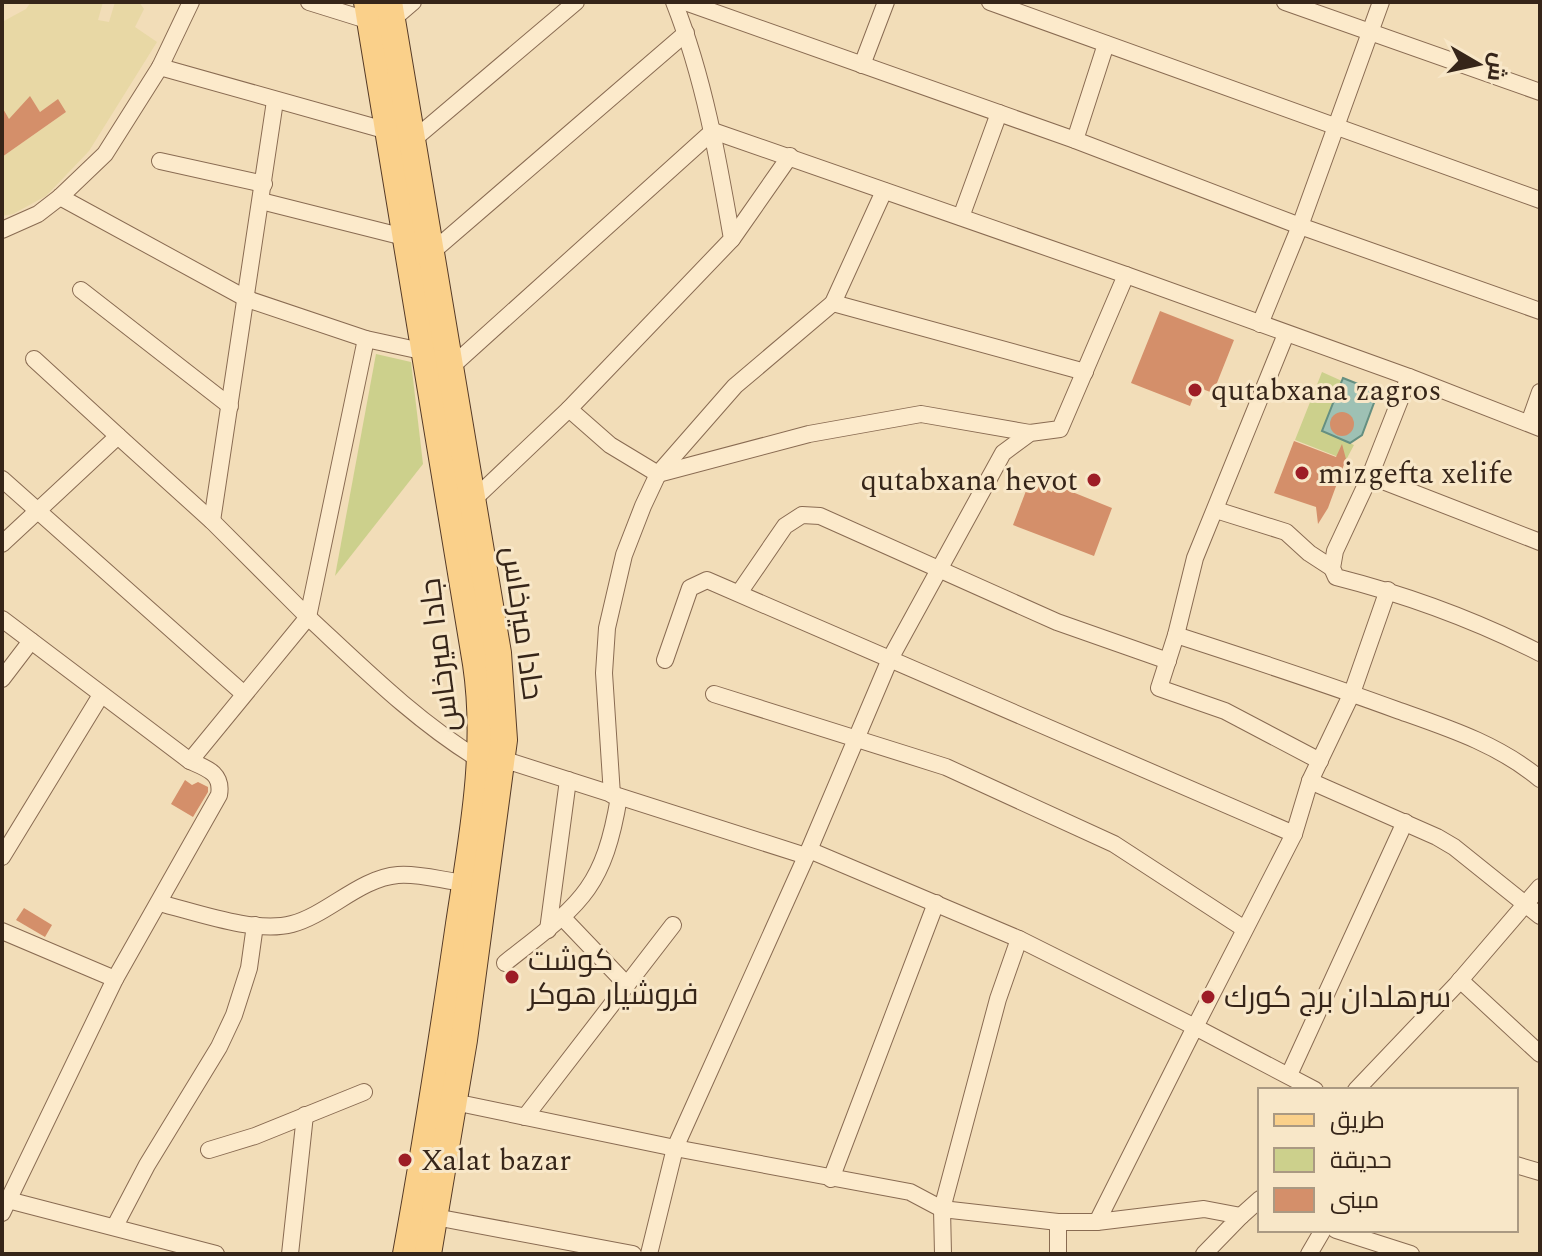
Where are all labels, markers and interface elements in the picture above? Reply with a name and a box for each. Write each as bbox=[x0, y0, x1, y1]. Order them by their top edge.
north arrow bbox=[1438, 24, 1518, 104]
text: ش bbox=[1478, 50, 1515, 83]
place label: qutabxana zagros bbox=[1211, 368, 1441, 414]
marker: qutabxana zagros bbox=[1186, 381, 1204, 399]
place label: mizgefta xelife bbox=[1318, 451, 1513, 497]
place label: qutabxana hevot bbox=[861, 458, 1078, 504]
marker: mizgefta xelife bbox=[1293, 464, 1311, 482]
marker: qutabxana hevot bbox=[1085, 471, 1103, 489]
street label: حادا ميرخاس bbox=[488, 543, 556, 703]
street label: جادا ميرخاس bbox=[408, 575, 472, 734]
place label: كوشت فروشيار هوكر bbox=[526, 938, 698, 1018]
marker: كوشت فروشيار هوكر bbox=[503, 968, 521, 986]
place label: سرهلدان برج كورك bbox=[1224, 975, 1451, 1021]
marker: سرهلدان برج كورك bbox=[1199, 988, 1217, 1006]
legend bbox=[1258, 1088, 1518, 1232]
text: طريق bbox=[1330, 1103, 1385, 1139]
place label: Xalat bazar bbox=[421, 1138, 571, 1184]
text: حديقة bbox=[1330, 1143, 1392, 1179]
marker: Xalat bazar bbox=[396, 1151, 414, 1169]
text: مبنى bbox=[1330, 1183, 1379, 1219]

